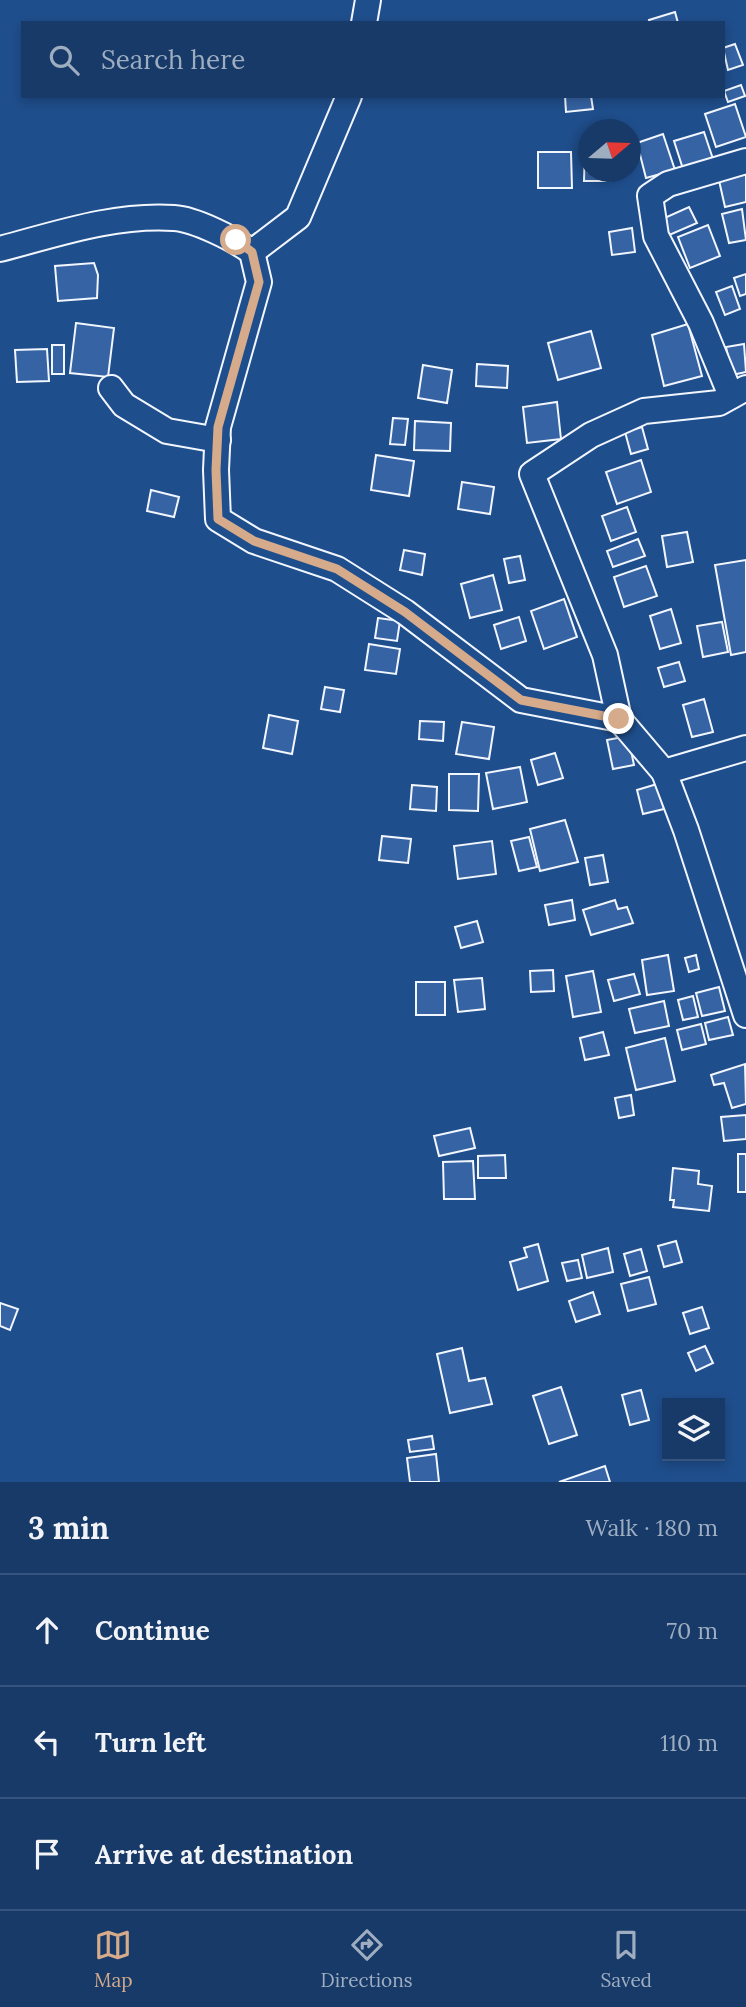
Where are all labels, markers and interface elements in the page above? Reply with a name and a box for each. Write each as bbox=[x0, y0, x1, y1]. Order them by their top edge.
search box bbox=[21, 21, 725, 98]
icon: search bbox=[45, 41, 83, 79]
text: Search here bbox=[101, 43, 245, 76]
north arrow bbox=[578, 119, 641, 182]
route start bbox=[220, 224, 251, 255]
route end bbox=[603, 703, 634, 734]
map controls bbox=[662, 1398, 725, 1461]
button: layers bbox=[662, 1398, 725, 1461]
text: 3 min bbox=[28, 1509, 109, 1547]
text: Walk · 180 m bbox=[585, 1513, 718, 1542]
icon: ahead bbox=[28, 1611, 66, 1649]
text: Continue bbox=[95, 1614, 210, 1647]
text: 70 m bbox=[667, 1616, 718, 1645]
icon: left bbox=[28, 1723, 66, 1761]
text: Turn left bbox=[95, 1726, 206, 1759]
text: 110 m bbox=[660, 1728, 718, 1757]
icon: arrive bbox=[28, 1835, 66, 1873]
text: Arrive at destination bbox=[95, 1838, 353, 1871]
tab: Map bbox=[94, 1926, 133, 1992]
tab: Directions bbox=[321, 1926, 413, 1992]
tab: Saved bbox=[601, 1926, 652, 1992]

